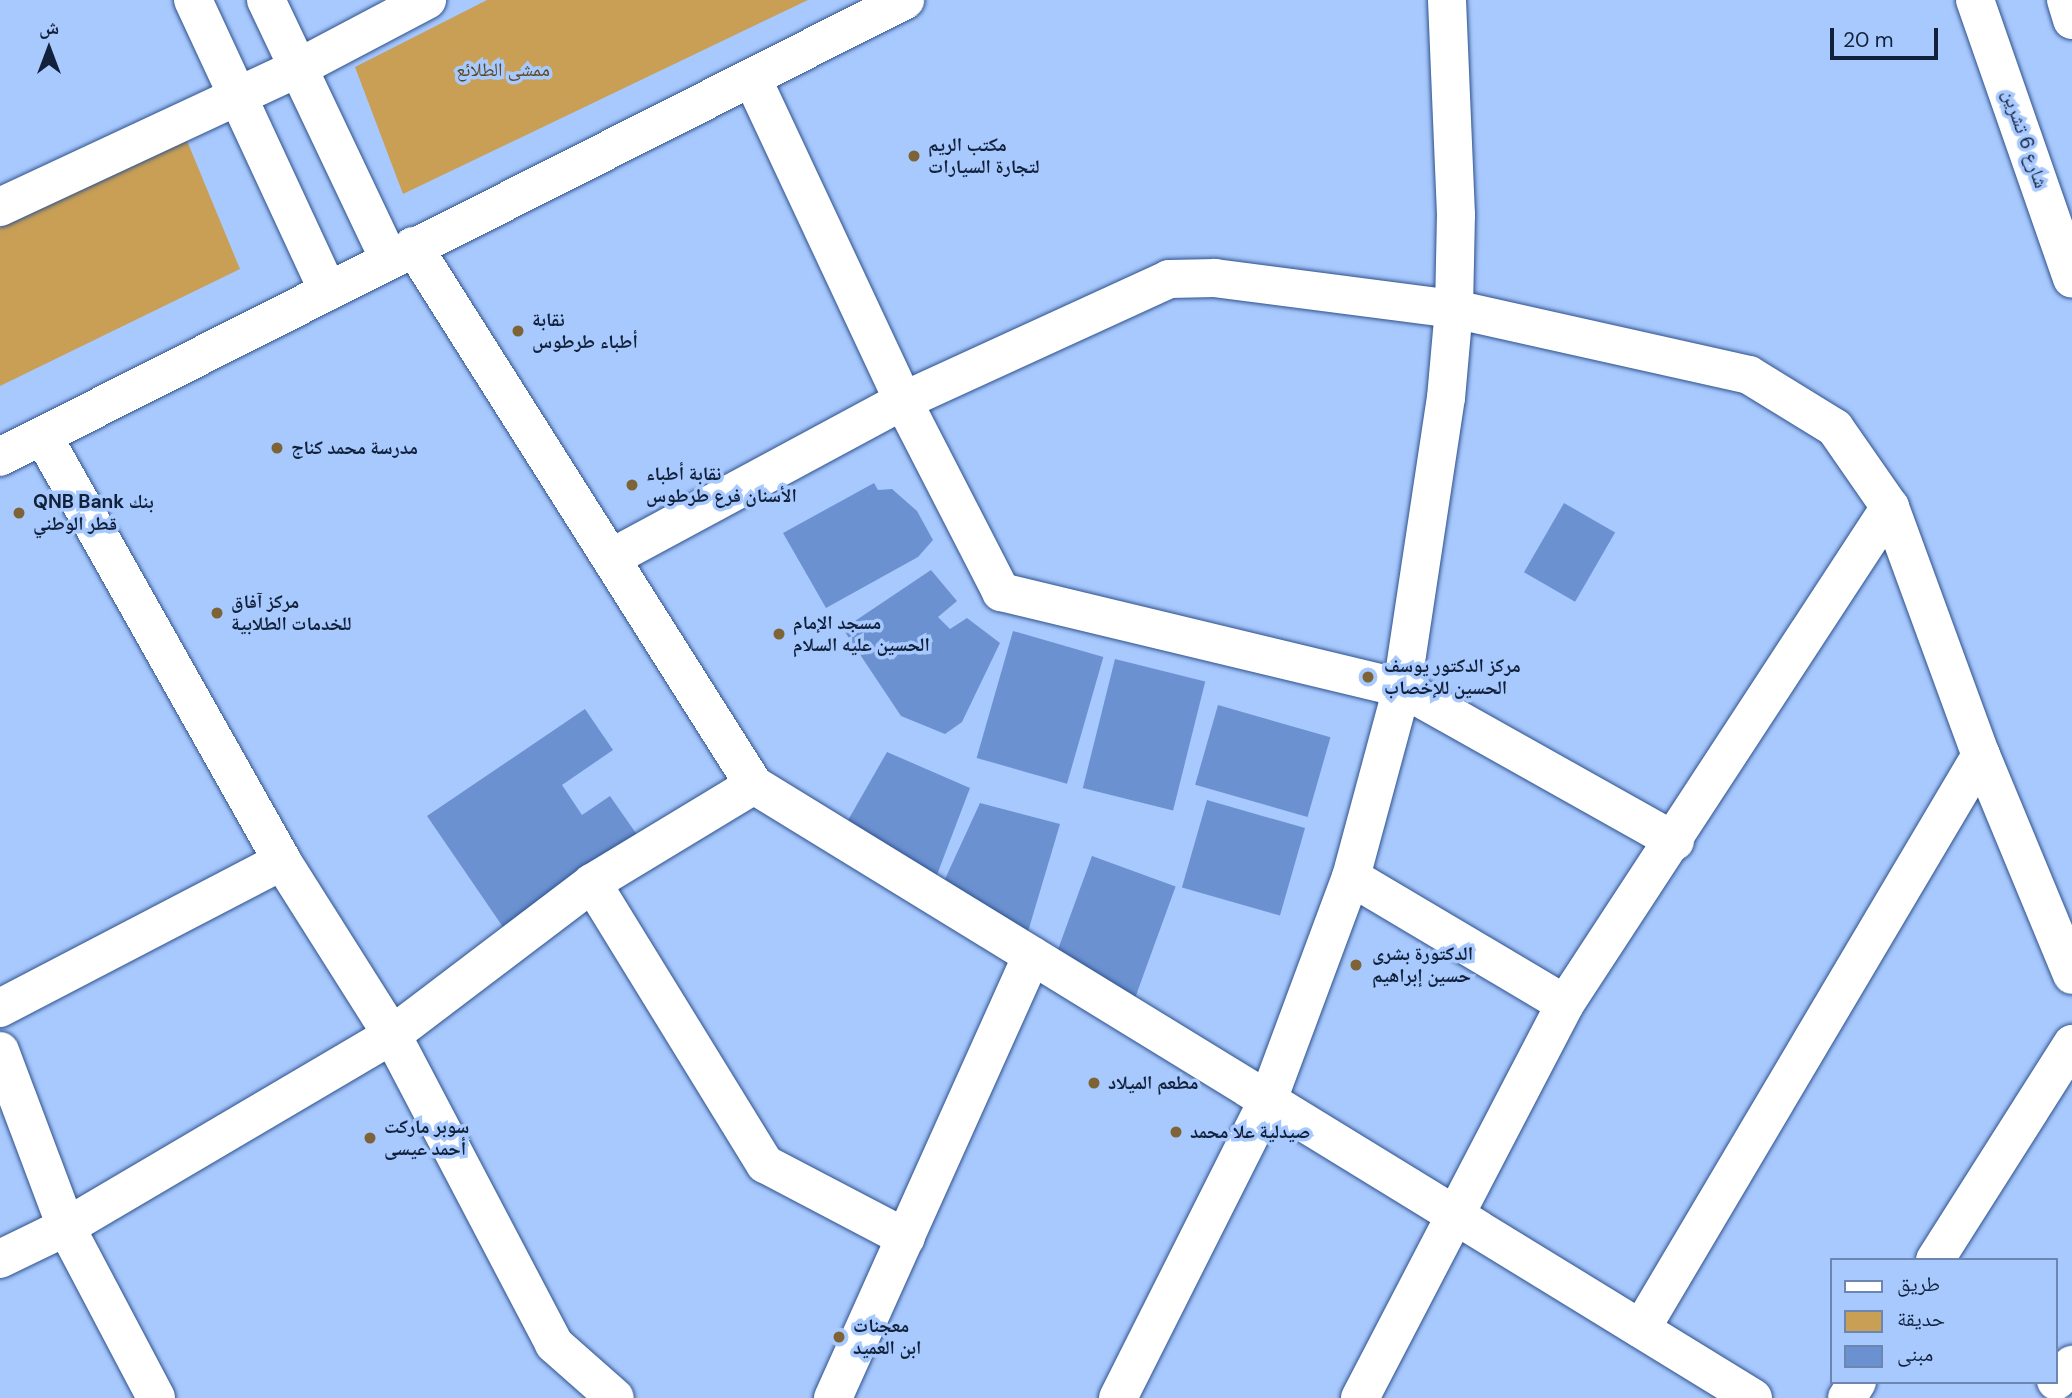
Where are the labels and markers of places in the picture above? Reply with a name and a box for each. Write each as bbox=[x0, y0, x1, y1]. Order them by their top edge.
place label: مكتب الريم لتجارة السيارات bbox=[928, 134, 1040, 178]
marker: مكتب الريم لتجارة السيارات bbox=[906, 148, 922, 164]
place label: نقابة أطباء طرطوس bbox=[532, 309, 638, 353]
marker: نقابة أطباء طرطوس bbox=[510, 323, 526, 339]
place label: مدرسة محمد كناج bbox=[291, 437, 418, 459]
marker: مدرسة محمد كناج bbox=[269, 440, 285, 456]
place label: نقابة أطباء الأسنان فرع طرطوس bbox=[646, 463, 797, 507]
marker: نقابة أطباء الأسنان فرع طرطوس bbox=[624, 477, 640, 493]
place label: QNB Bank بنك قطر الوطني bbox=[33, 491, 154, 535]
marker: QNB Bank بنك قطر الوطني bbox=[11, 505, 27, 521]
place label: مركز آفاق للخدمات الطلابية bbox=[231, 591, 352, 635]
marker: مركز آفاق للخدمات الطلابية bbox=[209, 605, 225, 621]
place label: مسجد الإمام الحسين عليه السلام bbox=[793, 612, 930, 656]
marker: مسجد الإمام الحسين عليه السلام bbox=[771, 626, 787, 642]
place label: مركز الدكتور يوسف الحسين للإخصاب bbox=[1384, 655, 1521, 699]
marker: مركز الدكتور يوسف الحسين للإخصاب bbox=[1358, 667, 1378, 687]
place label: الدكتورة بشرى حسين إبراهيم bbox=[1372, 943, 1473, 987]
marker: الدكتورة بشرى حسين إبراهيم bbox=[1346, 955, 1366, 975]
place label: مطعم الميلاد bbox=[1108, 1072, 1198, 1094]
marker: مطعم الميلاد bbox=[1086, 1075, 1102, 1091]
place label: سوبر ماركت أحمد عيسى bbox=[384, 1116, 469, 1160]
place label: صيدلية علا محمد bbox=[1190, 1121, 1310, 1143]
marker: صيدلية علا محمد bbox=[1168, 1124, 1184, 1140]
marker: سوبر ماركت أحمد عيسى bbox=[362, 1130, 378, 1146]
place label: معجنات ابن العميد bbox=[853, 1315, 921, 1359]
marker: معجنات ابن العميد bbox=[831, 1329, 847, 1345]

